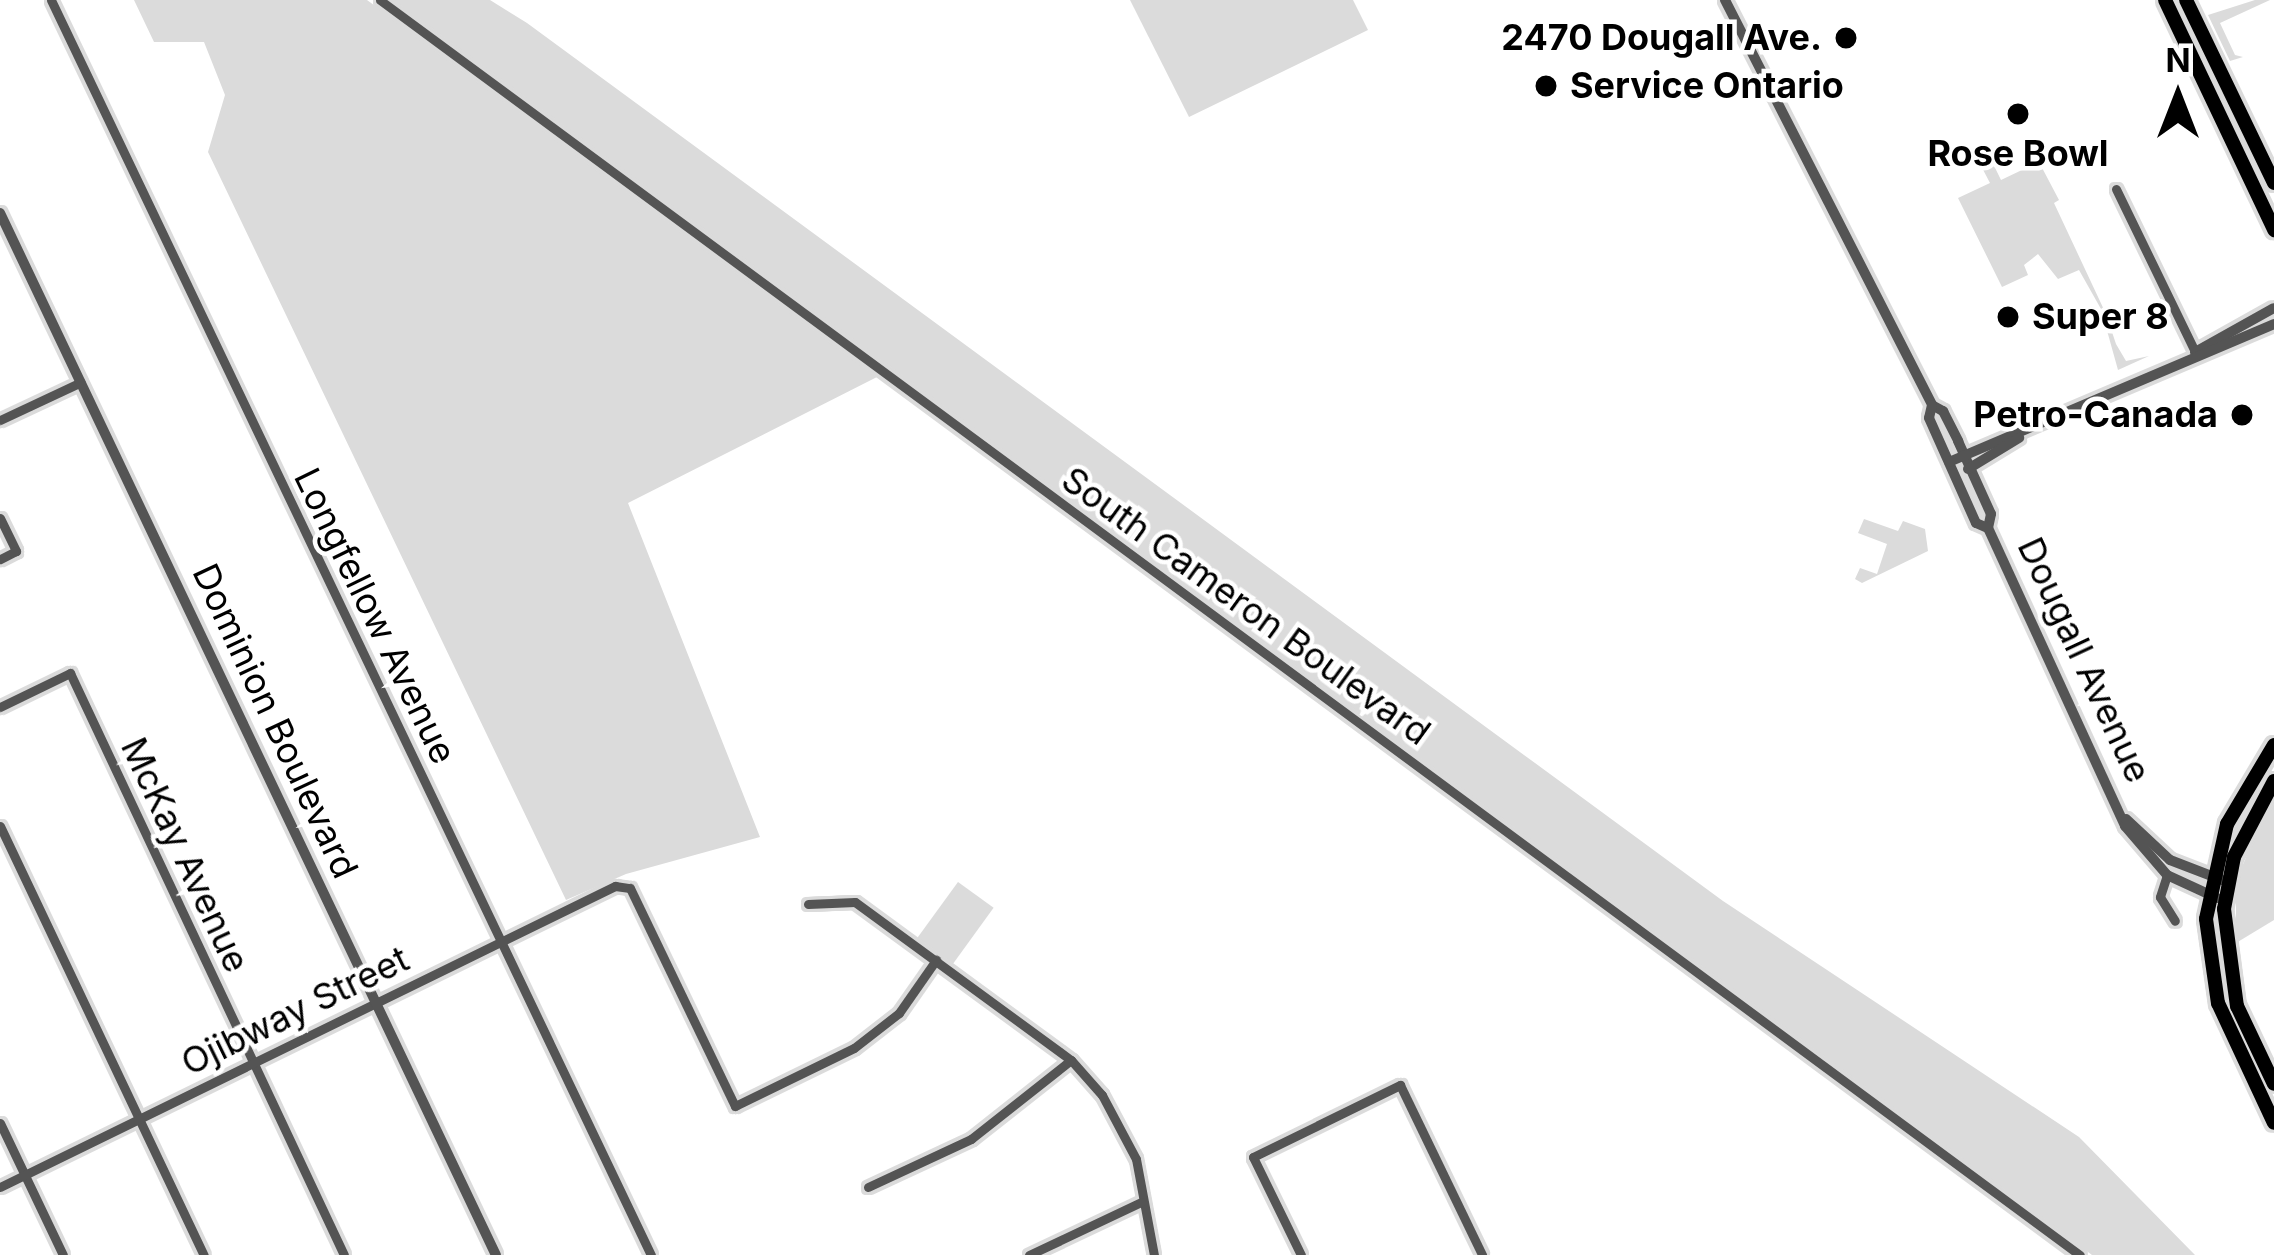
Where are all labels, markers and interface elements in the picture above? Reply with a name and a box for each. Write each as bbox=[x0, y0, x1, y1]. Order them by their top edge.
place label: 2470 Dougall Ave. bbox=[1501, 16, 1822, 60]
marker: 2470 Dougall Ave. bbox=[1833, 25, 1859, 51]
north arrow bbox=[2118, 36, 2238, 156]
text: N bbox=[2165, 40, 2191, 80]
place label: Service Ontario bbox=[1570, 64, 1844, 108]
marker: Service Ontario bbox=[1533, 73, 1559, 99]
marker: Rose Bowl bbox=[2005, 101, 2031, 127]
place label: Rose Bowl bbox=[1927, 132, 2109, 176]
place label: Super 8 bbox=[2032, 295, 2169, 339]
marker: Super 8 bbox=[1995, 304, 2021, 330]
place label: Petro-Canada bbox=[1973, 393, 2218, 437]
marker: Petro-Canada bbox=[2229, 402, 2255, 428]
street label: South Cameron Boulevard bbox=[1053, 458, 1439, 754]
street label: Longfellow Avenue bbox=[285, 461, 465, 771]
street label: Dougall Avenue bbox=[2008, 531, 2160, 789]
street label: Dominion Boulevard bbox=[183, 557, 367, 885]
street label: McKay Avenue bbox=[112, 731, 258, 979]
street label: Ojibway Street bbox=[174, 937, 416, 1085]

